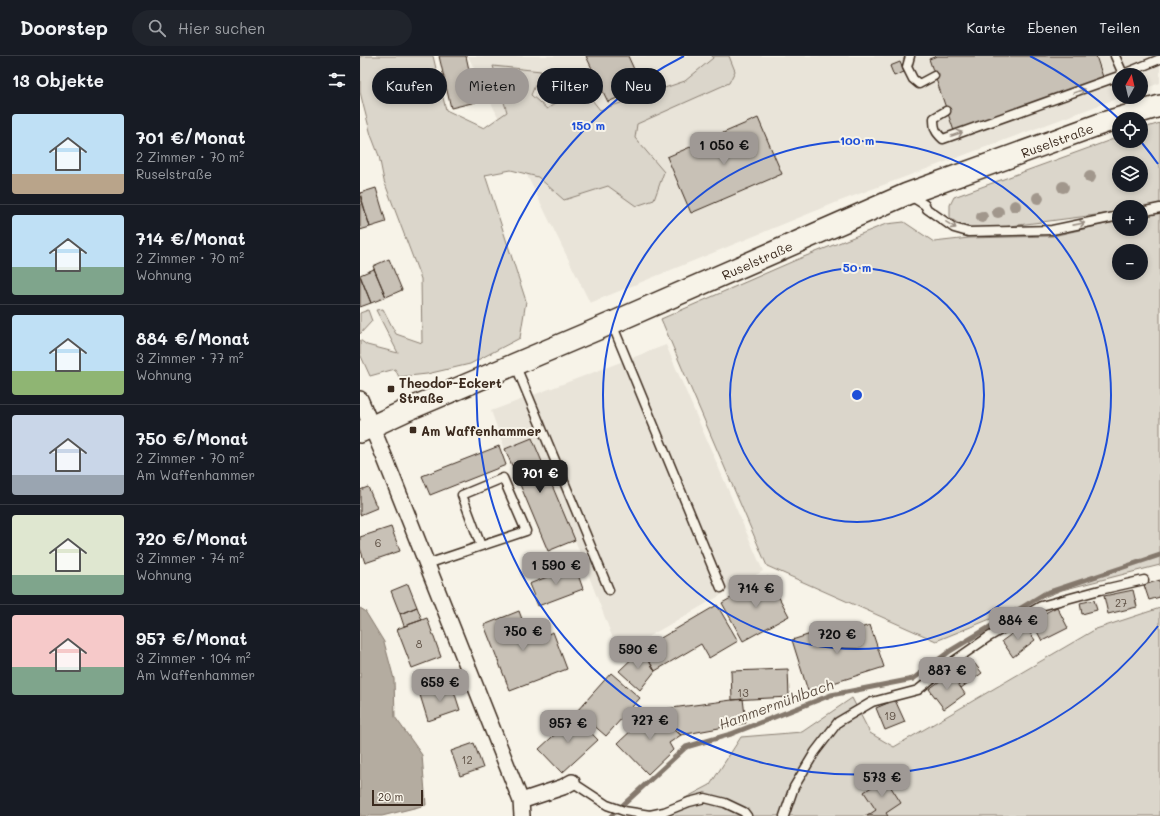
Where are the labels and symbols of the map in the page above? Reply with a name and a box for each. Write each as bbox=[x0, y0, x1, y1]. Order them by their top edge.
north arrow bbox=[1112, 68, 1148, 104]
one-way arrow bbox=[1073, 86, 1085, 94]
text: 150 m bbox=[571, 117, 605, 133]
street label: Ruselstraße bbox=[1018, 119, 1096, 161]
one-way arrow bbox=[950, 129, 962, 137]
pin: 1 050 € bbox=[687, 132, 761, 166]
text: 100 m bbox=[840, 132, 874, 148]
one-way arrow bbox=[1072, 220, 1085, 228]
one-way arrow bbox=[945, 222, 957, 230]
street label: Ruselstraße bbox=[719, 237, 795, 283]
text: 50 m bbox=[843, 259, 871, 275]
place label: Theodor-Eckert Straße bbox=[399, 374, 502, 406]
marker: Theodor-Eckert Straße bbox=[386, 384, 396, 394]
centre of rings bbox=[850, 388, 864, 402]
place label: Am Waffenhammer bbox=[421, 422, 541, 439]
marker: Am Waffenhammer bbox=[408, 425, 418, 435]
pin: 701 € bbox=[512, 460, 568, 494]
house number: 6 bbox=[375, 535, 381, 550]
pin: 1 590 € bbox=[519, 552, 593, 586]
pin: 714 € bbox=[728, 575, 784, 609]
house number: 27 bbox=[1115, 595, 1127, 610]
pin: 884 € bbox=[990, 607, 1046, 641]
pin: 750 € bbox=[495, 618, 551, 652]
pin: 720 € bbox=[809, 621, 865, 655]
house number: 8 bbox=[416, 636, 423, 651]
pin: 590 € bbox=[610, 636, 666, 670]
pin: 887 € bbox=[919, 657, 975, 691]
pin: 659 € bbox=[412, 669, 468, 703]
water label: Hammermühlbach bbox=[716, 674, 836, 734]
house number: 13 bbox=[737, 685, 749, 700]
pin: 727 € bbox=[622, 707, 678, 741]
house number: 19 bbox=[884, 708, 896, 723]
pin: 957 € bbox=[540, 710, 596, 744]
house number: 12 bbox=[461, 752, 473, 767]
pin: 573 € bbox=[854, 764, 910, 798]
scale bar bbox=[372, 788, 423, 807]

